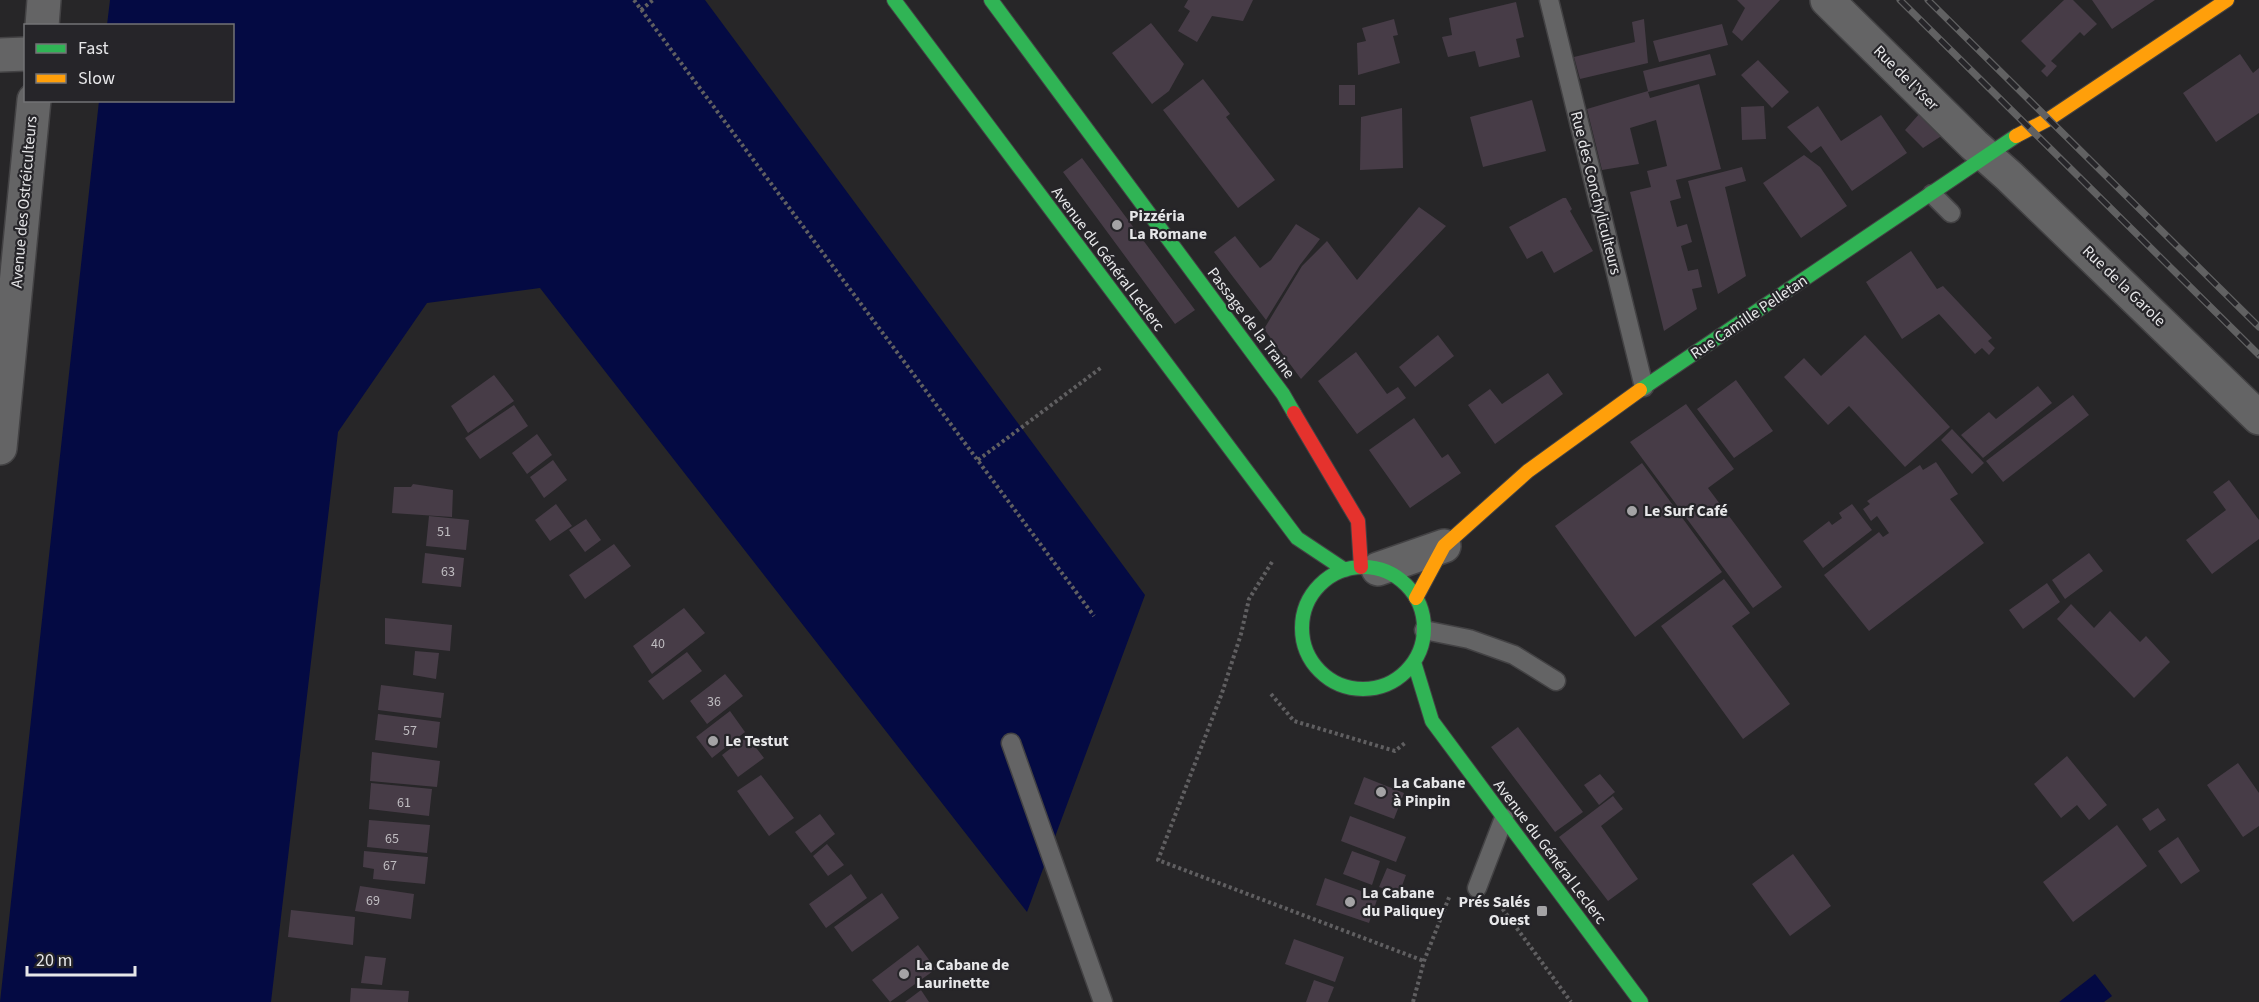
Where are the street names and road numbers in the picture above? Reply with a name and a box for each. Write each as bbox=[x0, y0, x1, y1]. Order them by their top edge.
street label: Rue de l'Yser bbox=[1868, 40, 1944, 116]
street label: Rue des Conchyliculteurs bbox=[1565, 109, 1627, 277]
street label: Avenue des Ostréiculteurs bbox=[6, 115, 43, 289]
street label: Avenue du Général Leclerc bbox=[1046, 182, 1170, 336]
street label: Rue de la Garole bbox=[2077, 240, 2171, 332]
street label: Passage de la Traine bbox=[1202, 263, 1300, 383]
street label: Rue Camille Pelletan bbox=[1686, 270, 1812, 364]
street label: Avenue du Général Leclerc bbox=[1488, 775, 1612, 929]

